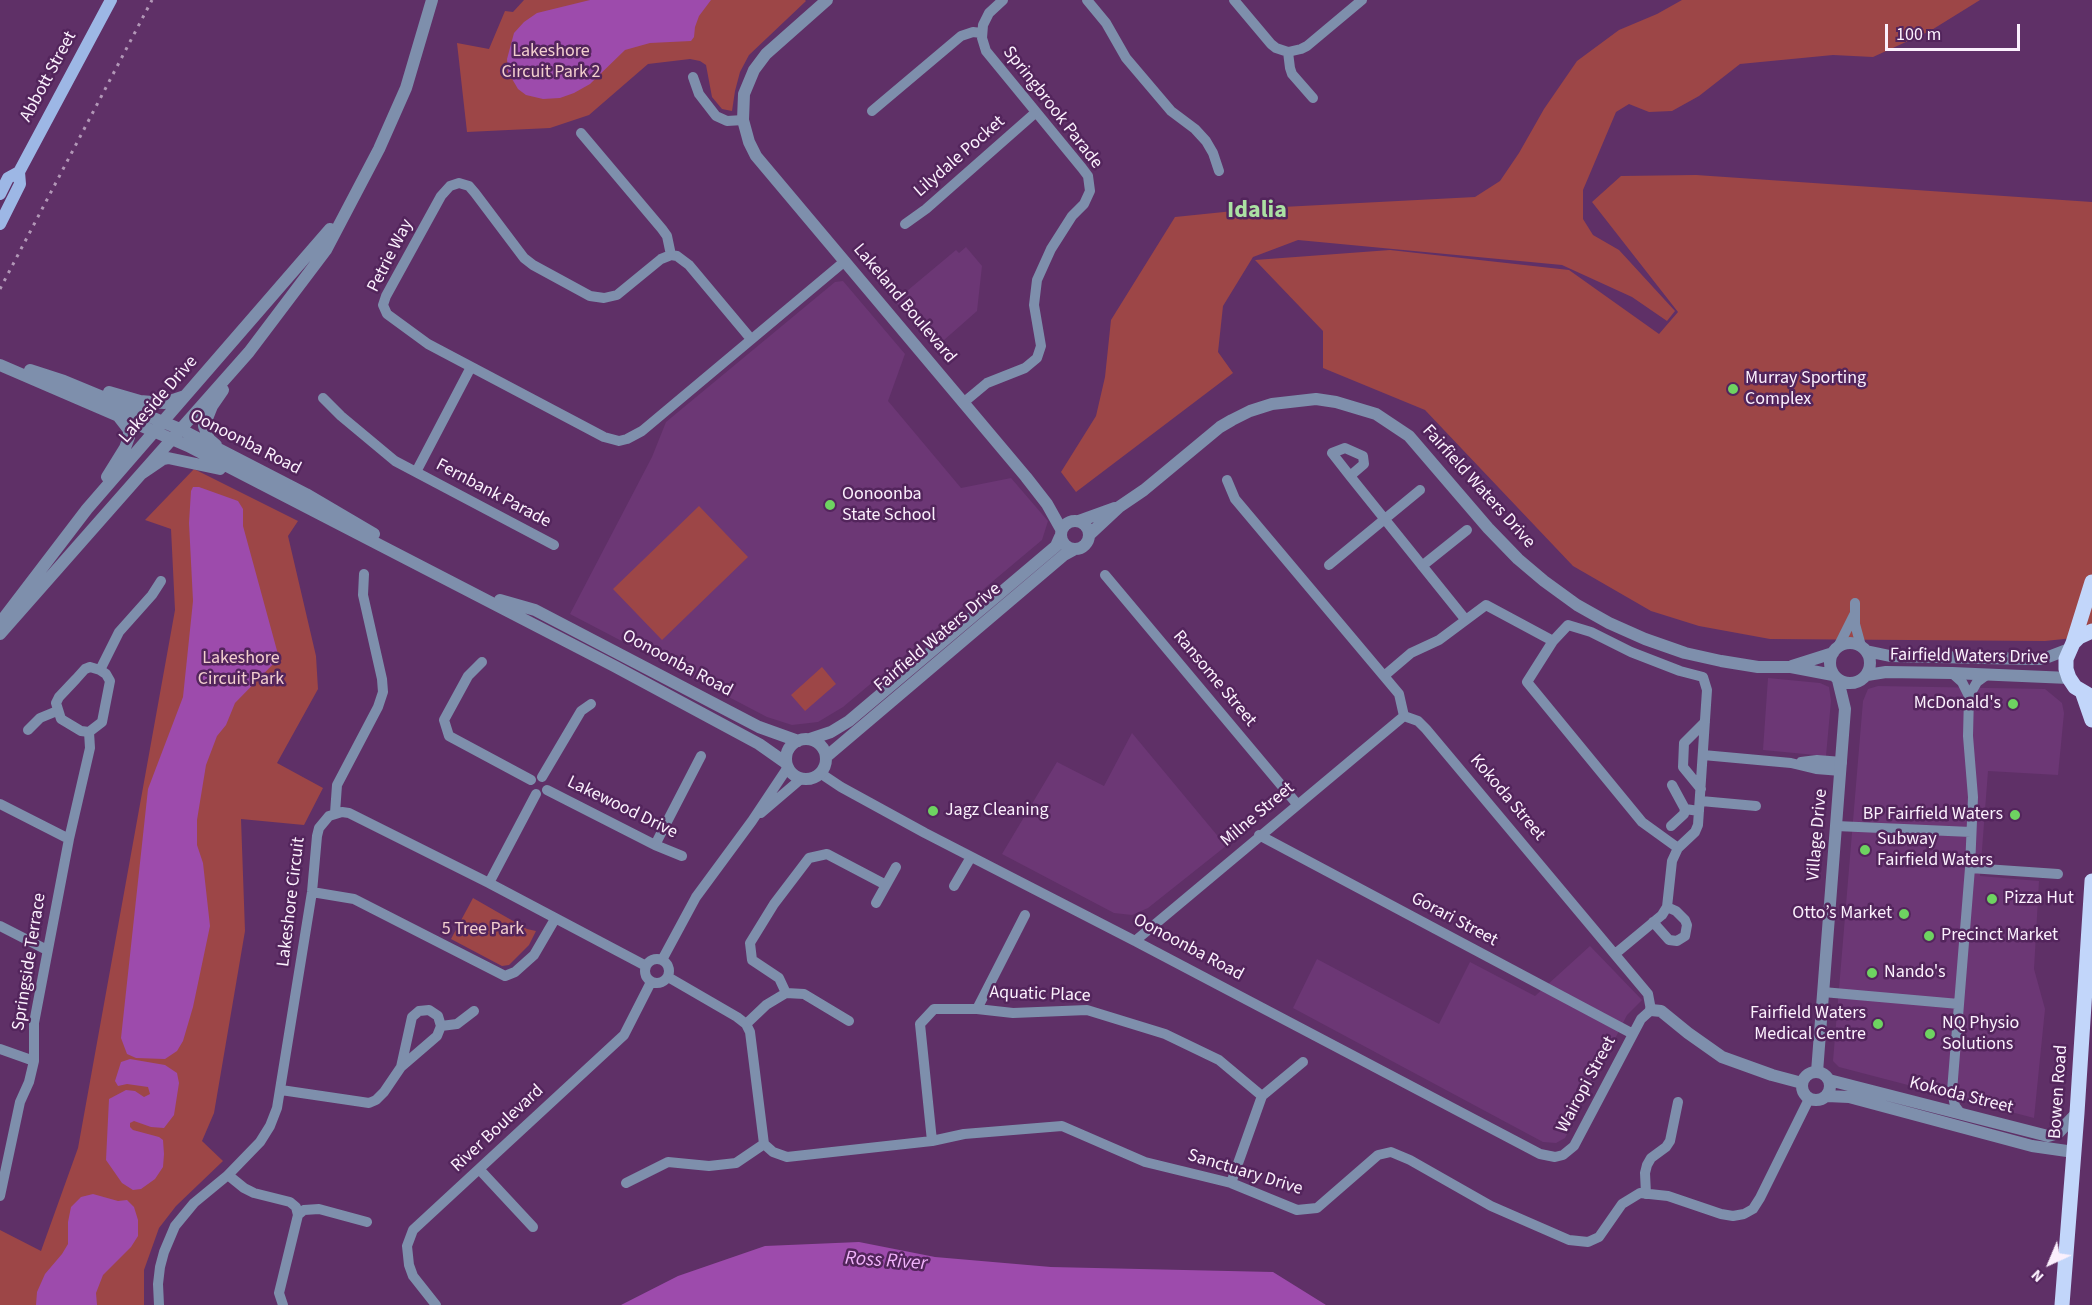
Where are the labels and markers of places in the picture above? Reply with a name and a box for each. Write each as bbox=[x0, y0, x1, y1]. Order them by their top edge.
place label: Murray Sporting Complex bbox=[1745, 368, 1866, 410]
marker: Murray Sporting Complex bbox=[1726, 382, 1740, 396]
place label: Oonoonba State School bbox=[842, 484, 936, 526]
marker: Oonoonba State School bbox=[823, 498, 837, 512]
place label: McDonald's bbox=[1914, 693, 2001, 715]
marker: McDonald's bbox=[2006, 697, 2020, 711]
place label: Jagz Cleaning bbox=[945, 800, 1049, 822]
marker: Jagz Cleaning bbox=[926, 804, 940, 818]
place label: BP Fairfield Waters bbox=[1863, 804, 2003, 826]
marker: BP Fairfield Waters bbox=[2008, 808, 2022, 822]
place label: Subway Fairfield Waters bbox=[1877, 829, 1993, 872]
marker: Subway Fairfield Waters bbox=[1858, 843, 1872, 857]
place label: Pizza Hut bbox=[2004, 888, 2074, 910]
marker: Pizza Hut bbox=[1985, 892, 1999, 906]
place label: Otto’s Market bbox=[1792, 903, 1892, 925]
marker: Otto’s Market bbox=[1897, 907, 1911, 921]
place label: Precinct Market bbox=[1941, 925, 2058, 947]
marker: Precinct Market bbox=[1922, 929, 1936, 943]
place label: Nando's bbox=[1884, 962, 1945, 984]
marker: Nando's bbox=[1865, 966, 1879, 980]
place label: Fairfield Waters Medical Centre bbox=[1750, 1003, 1866, 1046]
place label: NQ Physio Solutions bbox=[1942, 1013, 2019, 1056]
marker: Fairfield Waters Medical Centre bbox=[1871, 1017, 1885, 1031]
marker: NQ Physio Solutions bbox=[1923, 1027, 1937, 1041]

